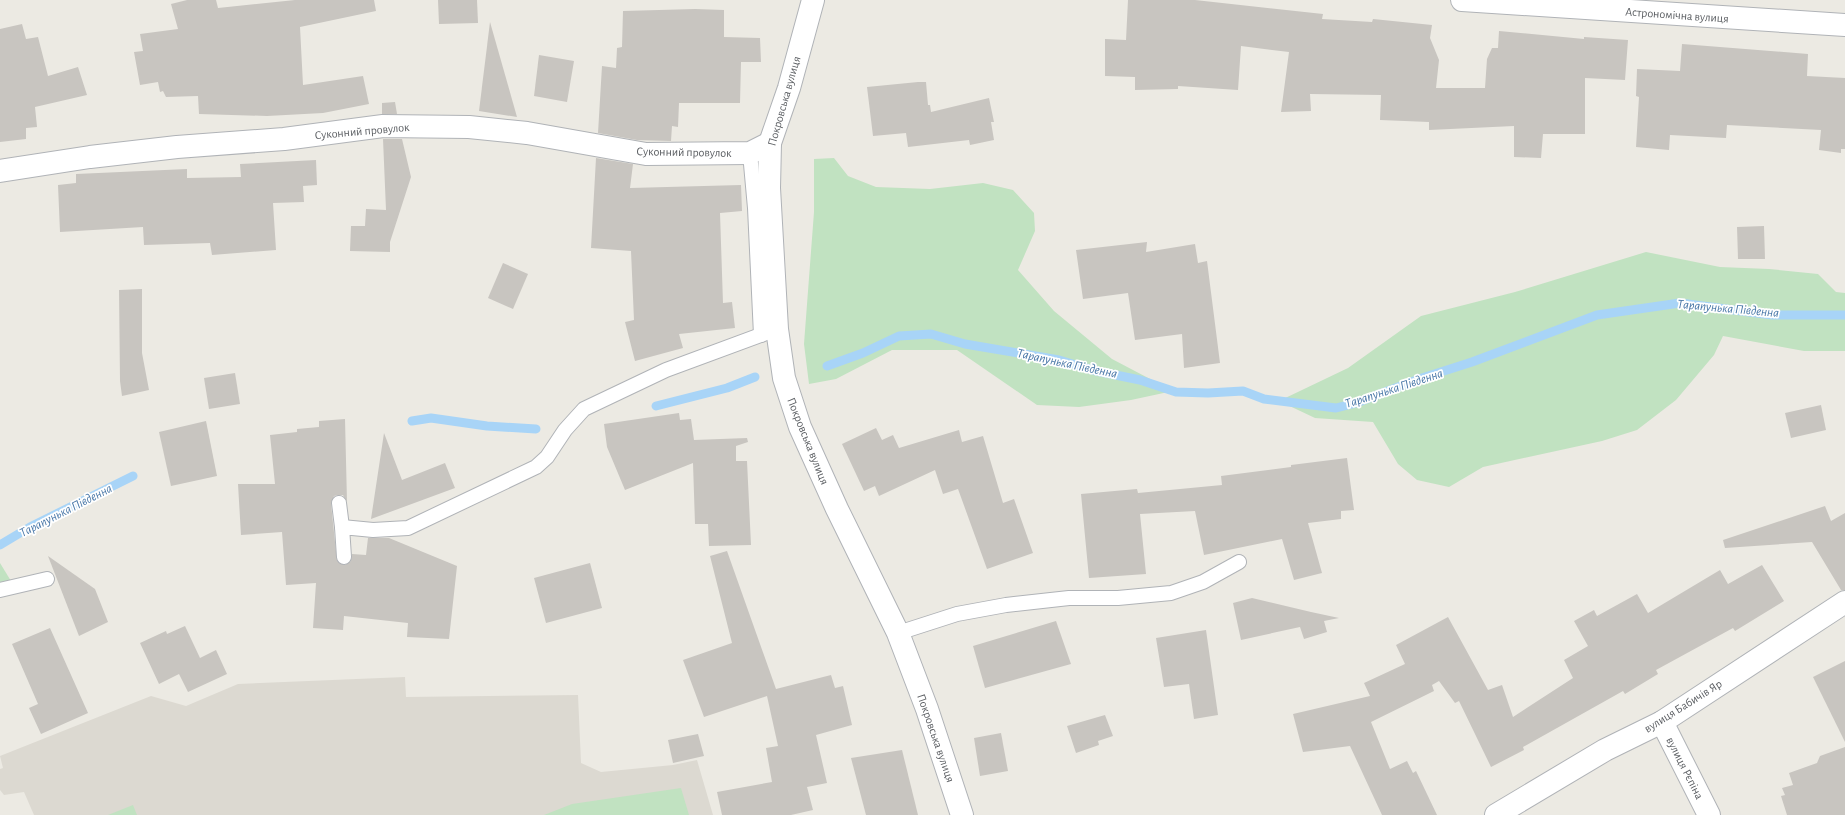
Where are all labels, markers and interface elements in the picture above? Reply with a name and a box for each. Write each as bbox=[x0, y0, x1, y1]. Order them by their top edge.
street label: Астрономічна вулиця bbox=[1625, 5, 1729, 26]
street label: Покровська вулиця bbox=[765, 55, 804, 148]
street label: Суконний провулок bbox=[314, 121, 411, 142]
street label: Суконний провулок bbox=[636, 145, 732, 160]
water label: Тарапунька Південна bbox=[1677, 298, 1780, 320]
water label: Тарапунька Південна bbox=[1016, 347, 1119, 381]
water label: Тарапунька Південна bbox=[1344, 367, 1445, 411]
street label: Покровська вулиця bbox=[784, 396, 831, 487]
water label: Тарапунька Південна bbox=[18, 482, 115, 540]
street label: вулиця Бабичів Яр bbox=[1642, 677, 1725, 736]
street label: Покровська вулиця bbox=[914, 692, 957, 784]
street label: вулиця Рєпіна bbox=[1663, 735, 1706, 802]

